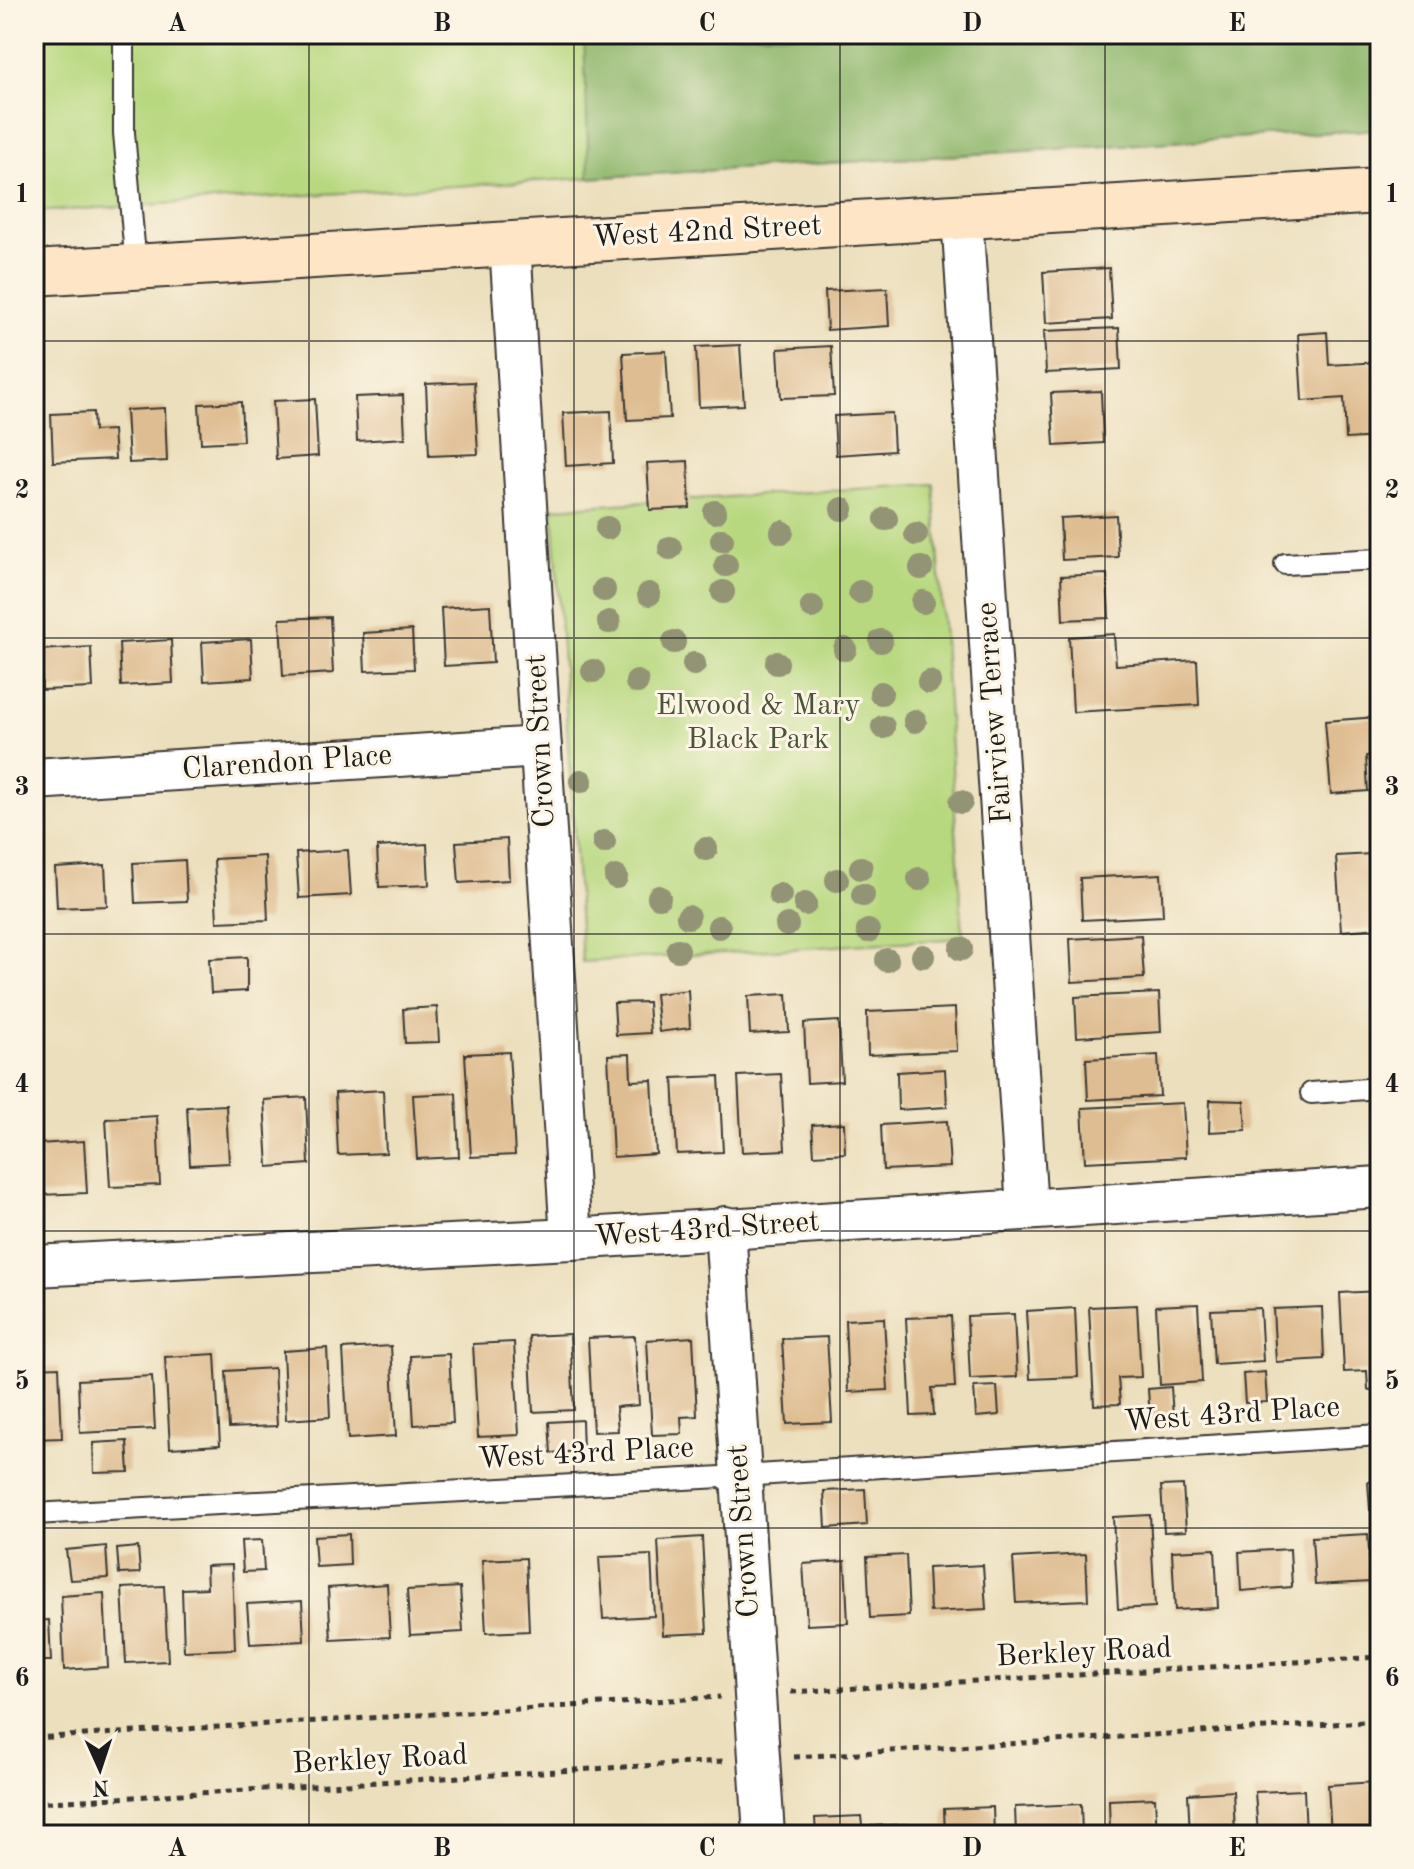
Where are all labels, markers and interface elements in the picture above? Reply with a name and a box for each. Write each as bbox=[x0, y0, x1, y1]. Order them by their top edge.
text: A bbox=[167, 11, 187, 37]
text: B bbox=[433, 11, 451, 37]
text: C bbox=[698, 11, 716, 37]
text: D bbox=[962, 11, 982, 37]
text: E bbox=[1228, 11, 1246, 37]
text: 1 bbox=[14, 182, 30, 208]
text: 1 bbox=[1384, 182, 1400, 208]
street label: West 42nd Street bbox=[592, 211, 822, 253]
text: 2 bbox=[14, 478, 30, 504]
text: 2 bbox=[1384, 478, 1400, 504]
street label: Fairview Terrace bbox=[972, 601, 1018, 825]
street label: Crown Street bbox=[521, 653, 561, 829]
park label: Elwood & Mary Black Park bbox=[656, 691, 860, 755]
street label: Clarendon Place bbox=[181, 741, 393, 785]
text: 3 bbox=[14, 775, 30, 801]
text: 3 bbox=[1384, 775, 1400, 801]
text: 4 bbox=[14, 1072, 30, 1098]
text: 4 bbox=[1384, 1072, 1400, 1098]
street label: West 43rd Street bbox=[593, 1207, 821, 1253]
text: 5 bbox=[14, 1369, 30, 1395]
text: 5 bbox=[1384, 1369, 1400, 1395]
street label: West 43rd Place bbox=[1123, 1392, 1341, 1438]
street label: West 43rd Place bbox=[477, 1433, 695, 1475]
street label: Crown Street bbox=[723, 1443, 765, 1619]
street label: Berkley Road bbox=[996, 1633, 1172, 1673]
text: 6 bbox=[14, 1666, 30, 1692]
text: 6 bbox=[1384, 1666, 1400, 1692]
north arrow bbox=[60, 1729, 140, 1809]
street label: Berkley Road bbox=[292, 1740, 468, 1780]
text: N bbox=[92, 1776, 110, 1798]
text: A bbox=[167, 1836, 187, 1862]
text: B bbox=[433, 1836, 451, 1862]
text: C bbox=[698, 1836, 716, 1862]
text: D bbox=[962, 1836, 982, 1862]
text: E bbox=[1228, 1836, 1246, 1862]

